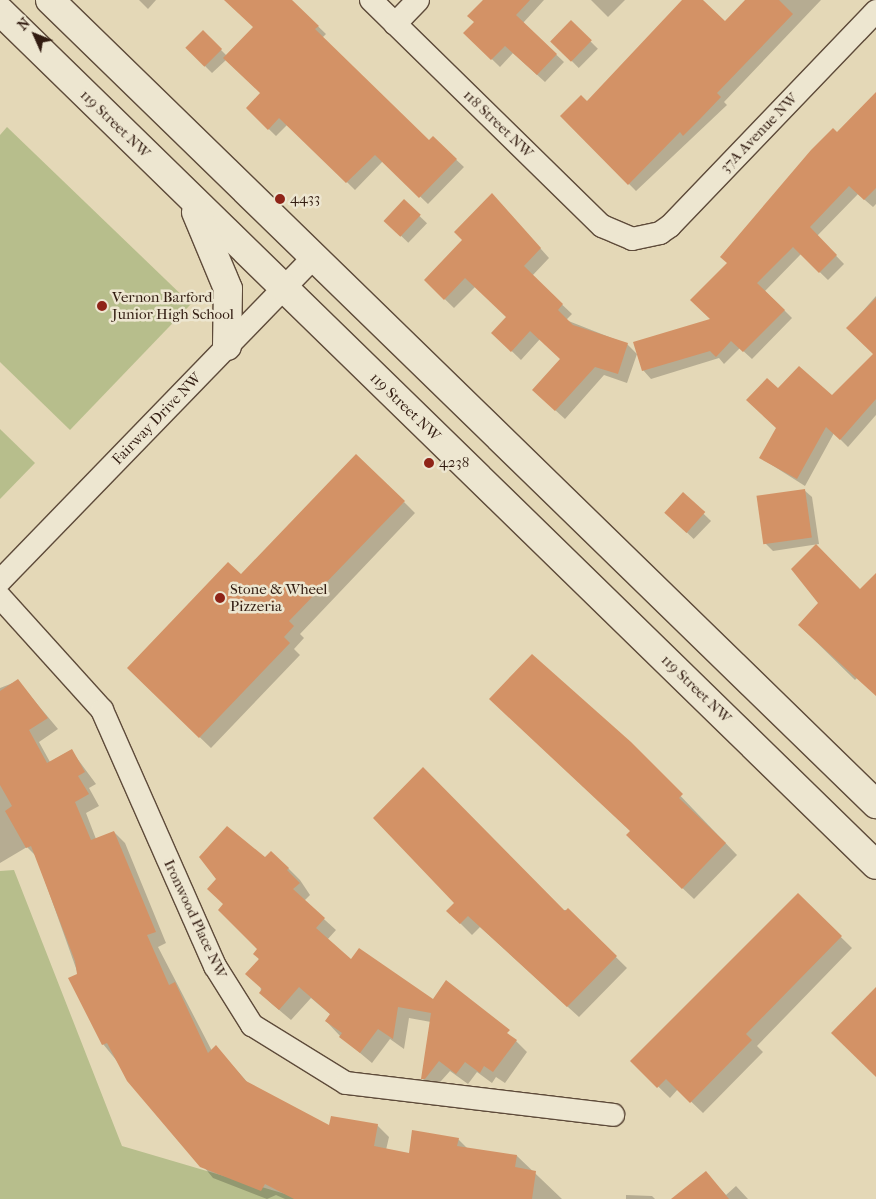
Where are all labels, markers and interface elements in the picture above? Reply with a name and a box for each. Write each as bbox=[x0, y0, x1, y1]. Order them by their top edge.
north arrow bbox=[10, 10, 60, 60]
text: N bbox=[14, 15, 34, 34]
street label: 119 Street NW bbox=[76, 86, 154, 162]
street label: 118 Street NW bbox=[459, 86, 537, 162]
street label: 37A Avenue NW bbox=[716, 89, 802, 177]
place label: 4433 bbox=[290, 190, 320, 208]
marker: 4433 bbox=[274, 193, 286, 205]
place label: Vernon Barford Junior High School bbox=[112, 288, 234, 323]
marker: Vernon Barford Junior High School bbox=[96, 300, 108, 312]
street label: Fairway Drive NW bbox=[109, 369, 205, 469]
street label: 119 Street NW bbox=[366, 369, 444, 445]
place label: 4238 bbox=[439, 454, 469, 472]
marker: 4238 bbox=[423, 457, 435, 469]
place label: Stone & Wheel Pizzeria bbox=[230, 580, 327, 615]
marker: Stone & Wheel Pizzeria bbox=[214, 592, 226, 604]
street label: 119 Street NW bbox=[657, 651, 735, 727]
street label: Ironwood Place NW bbox=[160, 857, 230, 981]

